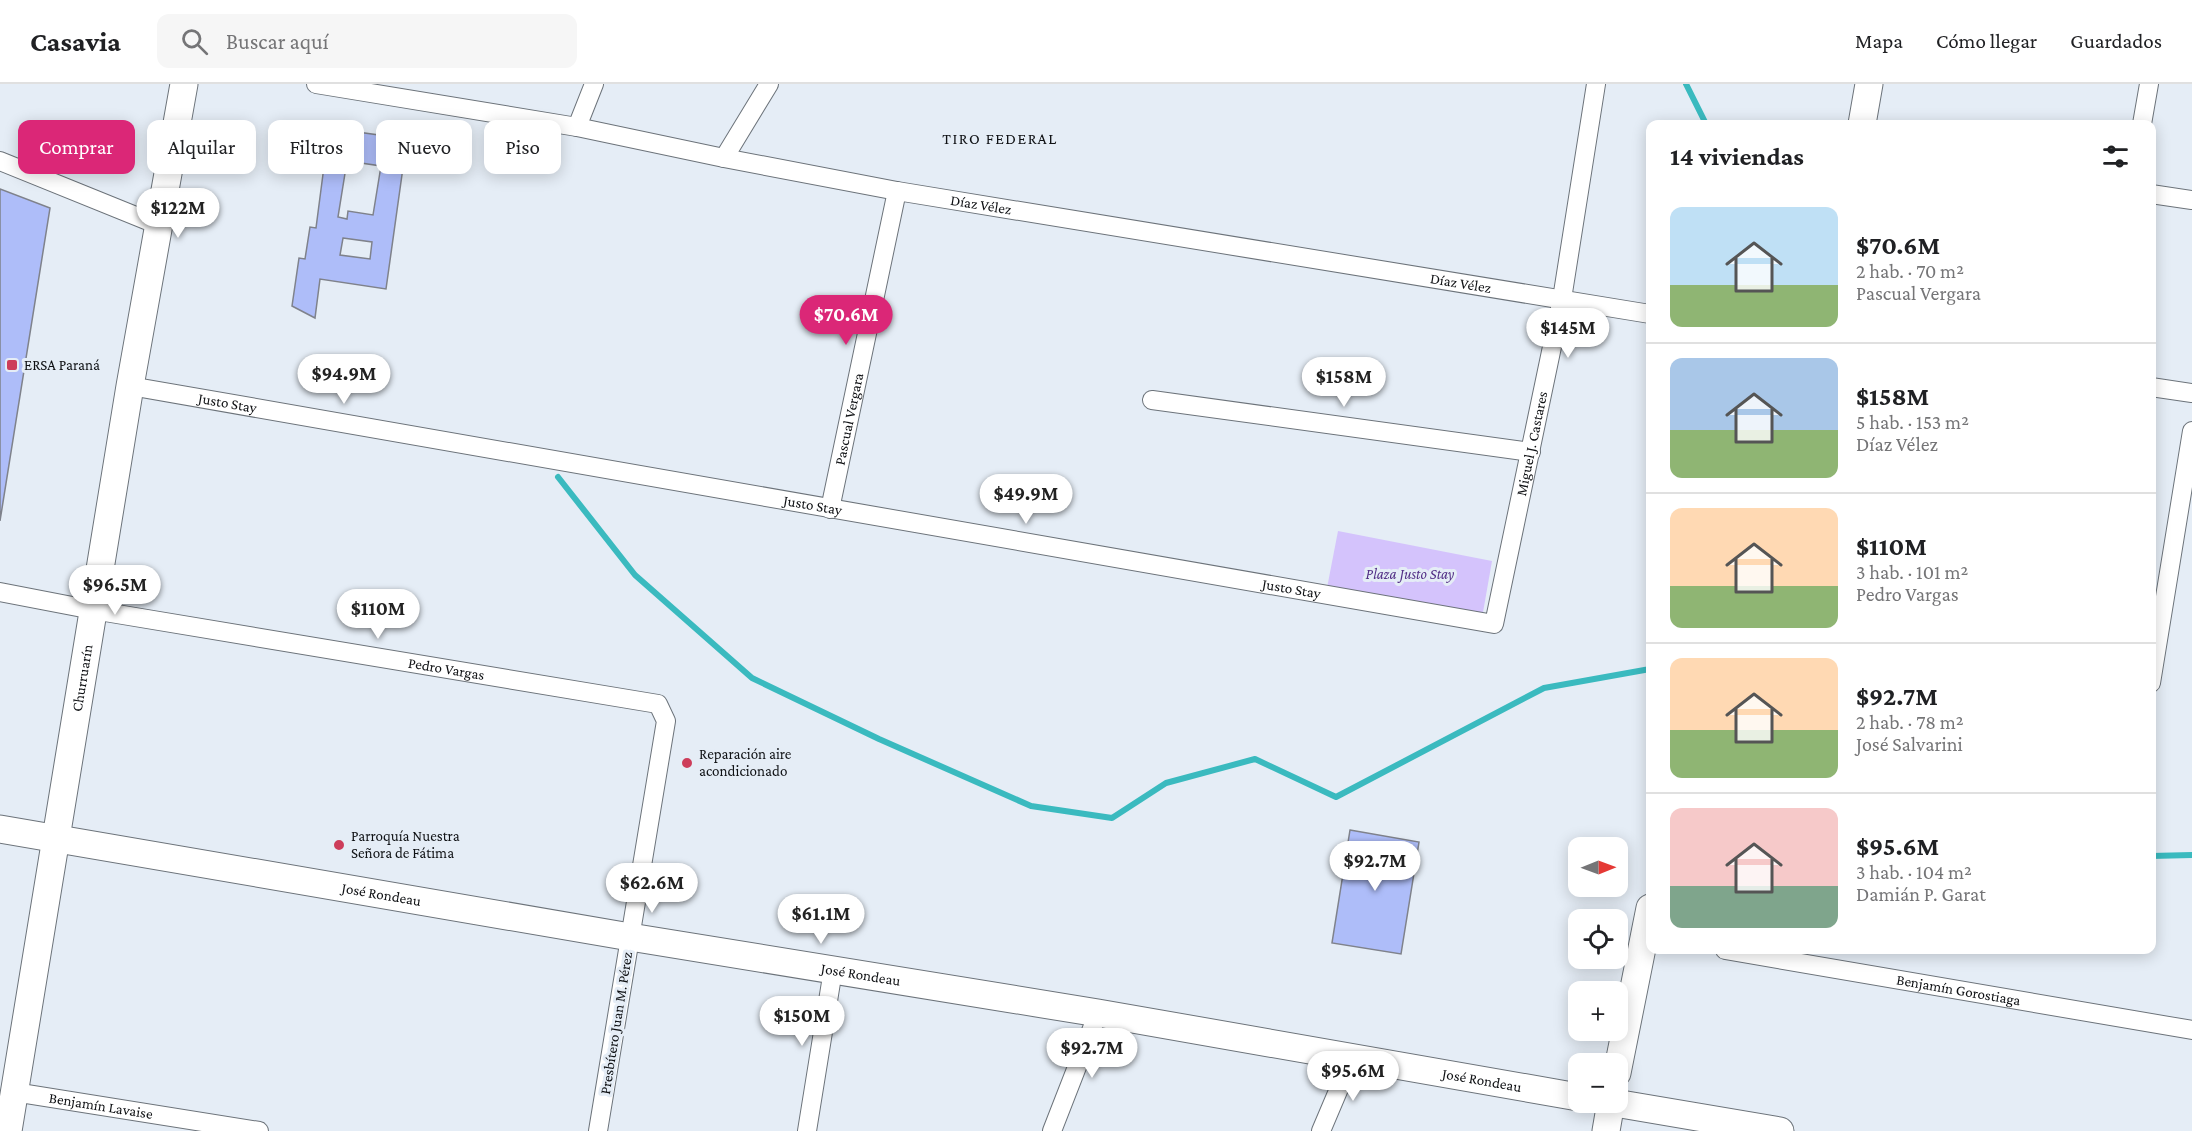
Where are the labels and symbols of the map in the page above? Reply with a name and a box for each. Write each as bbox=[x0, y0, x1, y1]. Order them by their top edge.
district label: TIRO FEDERAL bbox=[942, 130, 1058, 147]
pin: $122M bbox=[136, 188, 220, 239]
street label: Díaz Vélez bbox=[949, 192, 1013, 218]
street label: Díaz Vélez bbox=[1429, 270, 1492, 296]
pin: $70.6M bbox=[797, 295, 895, 346]
pin: $145M bbox=[1526, 308, 1610, 359]
pin: $94.9M bbox=[295, 354, 393, 405]
place label: ERSA Paraná bbox=[24, 357, 100, 373]
pin: $158M bbox=[1302, 357, 1386, 408]
marker: ERSA Paraná bbox=[5, 358, 19, 372]
street label: Pascual Vergara bbox=[831, 371, 866, 467]
street label: Justo Stay bbox=[195, 390, 258, 417]
street label: Miguel J. Castares bbox=[1513, 390, 1551, 497]
pin: $49.9M bbox=[977, 474, 1075, 525]
street label: Justo Stay bbox=[780, 492, 843, 519]
pin: $96.5M bbox=[66, 565, 164, 616]
park label: Plaza Justo Stay bbox=[1366, 566, 1454, 583]
street label: Justo Stay bbox=[1259, 575, 1322, 603]
pin: $110M bbox=[336, 589, 420, 640]
street label: Churruarín bbox=[69, 643, 96, 713]
street label: Pedro Vargas bbox=[407, 655, 486, 683]
place label: Reparación aire acondicionado bbox=[699, 746, 792, 779]
marker: Reparación aire acondicionado bbox=[680, 756, 694, 770]
place label: Parroquía Nuestra Señora de Fátima bbox=[351, 828, 460, 861]
north arrow bbox=[1568, 837, 1628, 897]
marker: Parroquía Nuestra Señora de Fátima bbox=[332, 838, 346, 852]
pin: $92.7M bbox=[1326, 841, 1424, 892]
pin: $62.6M bbox=[603, 863, 701, 914]
street label: José Rondeau bbox=[338, 879, 422, 909]
pin: $61.1M bbox=[772, 894, 870, 945]
street label: Presbítero Juan M. Pérez bbox=[597, 951, 636, 1096]
street label: José Rondeau bbox=[818, 960, 902, 989]
street label: Benjamín Gorostiaga bbox=[1895, 972, 2022, 1009]
pin: $150M bbox=[760, 996, 844, 1047]
pin: $92.7M bbox=[1043, 1028, 1141, 1079]
pin: $95.6M bbox=[1304, 1051, 1402, 1102]
street label: José Rondeau bbox=[1439, 1065, 1523, 1095]
street label: Benjamín Lavaise bbox=[48, 1090, 154, 1122]

